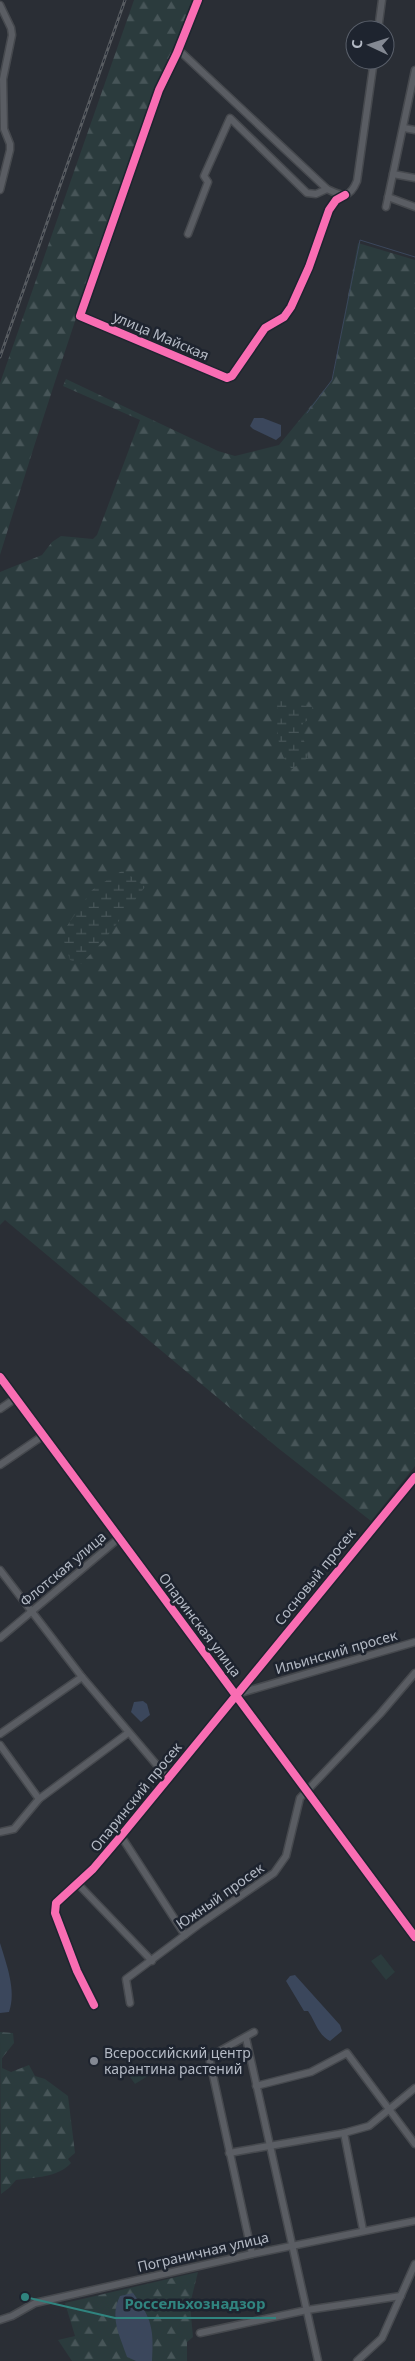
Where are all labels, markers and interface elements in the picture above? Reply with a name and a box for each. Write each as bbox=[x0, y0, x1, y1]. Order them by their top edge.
north arrow bbox=[345, 20, 395, 70]
text: С bbox=[347, 39, 366, 49]
street label: улица Майская bbox=[110, 307, 212, 364]
street label: Сосновый просек bbox=[270, 1524, 360, 1629]
street label: Флотская улица bbox=[15, 1527, 110, 1610]
street label: Опаринская улица bbox=[155, 1569, 246, 1681]
street label: Ильинский просек bbox=[273, 1625, 400, 1678]
street label: Опаринский просек bbox=[86, 1738, 186, 1855]
street label: Южный просек bbox=[172, 1858, 268, 1933]
place label: Всероссийский центр карантина растений bbox=[104, 2043, 251, 2078]
marker: Всероссийский центр карантина растений bbox=[88, 2055, 100, 2067]
street label: Пограничная улица bbox=[135, 2227, 270, 2276]
callout: Россельхознадзор bbox=[115, 2288, 276, 2318]
text: Россельхознадзор bbox=[125, 2293, 265, 2313]

